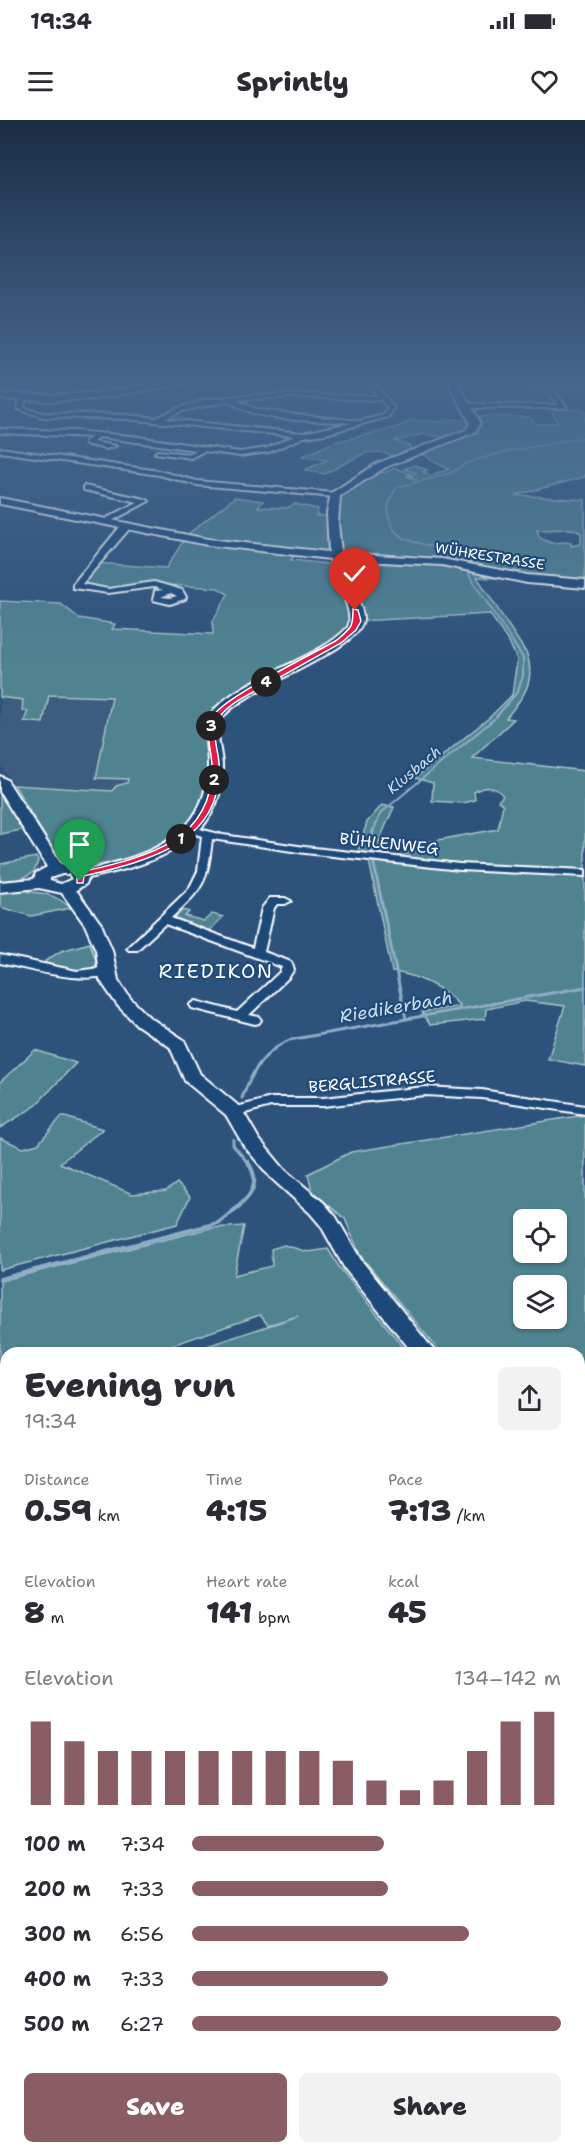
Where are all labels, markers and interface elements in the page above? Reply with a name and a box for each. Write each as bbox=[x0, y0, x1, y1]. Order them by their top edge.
text: 19:34 bbox=[30, 7, 92, 36]
text: Sprintly bbox=[236, 63, 349, 100]
icon: menu bbox=[24, 65, 57, 98]
icon: heart bbox=[528, 65, 561, 98]
street label: WÜHRESTRASSE bbox=[434, 538, 546, 574]
pin bbox=[329, 548, 380, 610]
icon: check bbox=[338, 557, 371, 590]
pin: 4 bbox=[251, 667, 281, 697]
text: 4 bbox=[260, 671, 272, 692]
pin: 3 bbox=[196, 711, 226, 741]
text: 3 bbox=[205, 715, 217, 736]
water label: Klusbach bbox=[383, 741, 445, 799]
pin: 2 bbox=[199, 765, 229, 795]
text: 2 bbox=[208, 769, 220, 790]
pin bbox=[54, 819, 105, 881]
pin: 1 bbox=[166, 824, 196, 854]
icon: arrive bbox=[63, 828, 96, 861]
text: 1 bbox=[177, 828, 185, 849]
street label: BÜHLENWEG bbox=[339, 828, 439, 859]
district label: RIEDIKON bbox=[158, 958, 274, 984]
water label: Riedikerbach bbox=[338, 985, 454, 1029]
street label: BERGLISTRASSE bbox=[308, 1065, 437, 1098]
map controls bbox=[513, 1209, 567, 1329]
button: locate bbox=[513, 1209, 567, 1263]
button: layers bbox=[513, 1275, 567, 1329]
text: Evening run bbox=[24, 1363, 235, 1408]
button: share bbox=[498, 1367, 561, 1430]
text: 19:34 bbox=[24, 1408, 77, 1434]
text: Distance bbox=[24, 1469, 90, 1490]
text: Time bbox=[206, 1469, 243, 1490]
text: Pace bbox=[388, 1469, 423, 1490]
text: 0.59 bbox=[24, 1490, 92, 1531]
text: 4:15 bbox=[206, 1490, 267, 1531]
text: 7:13 bbox=[388, 1490, 451, 1531]
text: km bbox=[92, 1505, 120, 1526]
text: /km bbox=[451, 1505, 485, 1526]
text: Elevation bbox=[24, 1571, 96, 1592]
text: Heart rate bbox=[206, 1571, 288, 1592]
text: kcal bbox=[388, 1571, 419, 1592]
text: 8 bbox=[24, 1592, 45, 1633]
text: 141 bbox=[206, 1592, 253, 1633]
text: 45 bbox=[388, 1592, 427, 1633]
text: m bbox=[45, 1607, 64, 1628]
text: bpm bbox=[253, 1607, 290, 1628]
text: Elevation bbox=[24, 1665, 114, 1691]
text: 134–142 m bbox=[454, 1665, 561, 1691]
text: 100 m bbox=[24, 1831, 86, 1857]
text: 7:34 bbox=[120, 1831, 165, 1857]
text: 200 m bbox=[24, 1876, 91, 1902]
text: 7:33 bbox=[120, 1876, 164, 1902]
text: 300 m bbox=[24, 1921, 91, 1947]
text: 6:56 bbox=[120, 1921, 164, 1947]
text: 400 m bbox=[24, 1966, 91, 1992]
text: 7:33 bbox=[120, 1966, 164, 1992]
text: 500 m bbox=[24, 2011, 90, 2037]
text: 6:27 bbox=[120, 2011, 164, 2037]
button: Save bbox=[24, 2073, 287, 2142]
button: Share bbox=[299, 2073, 561, 2142]

